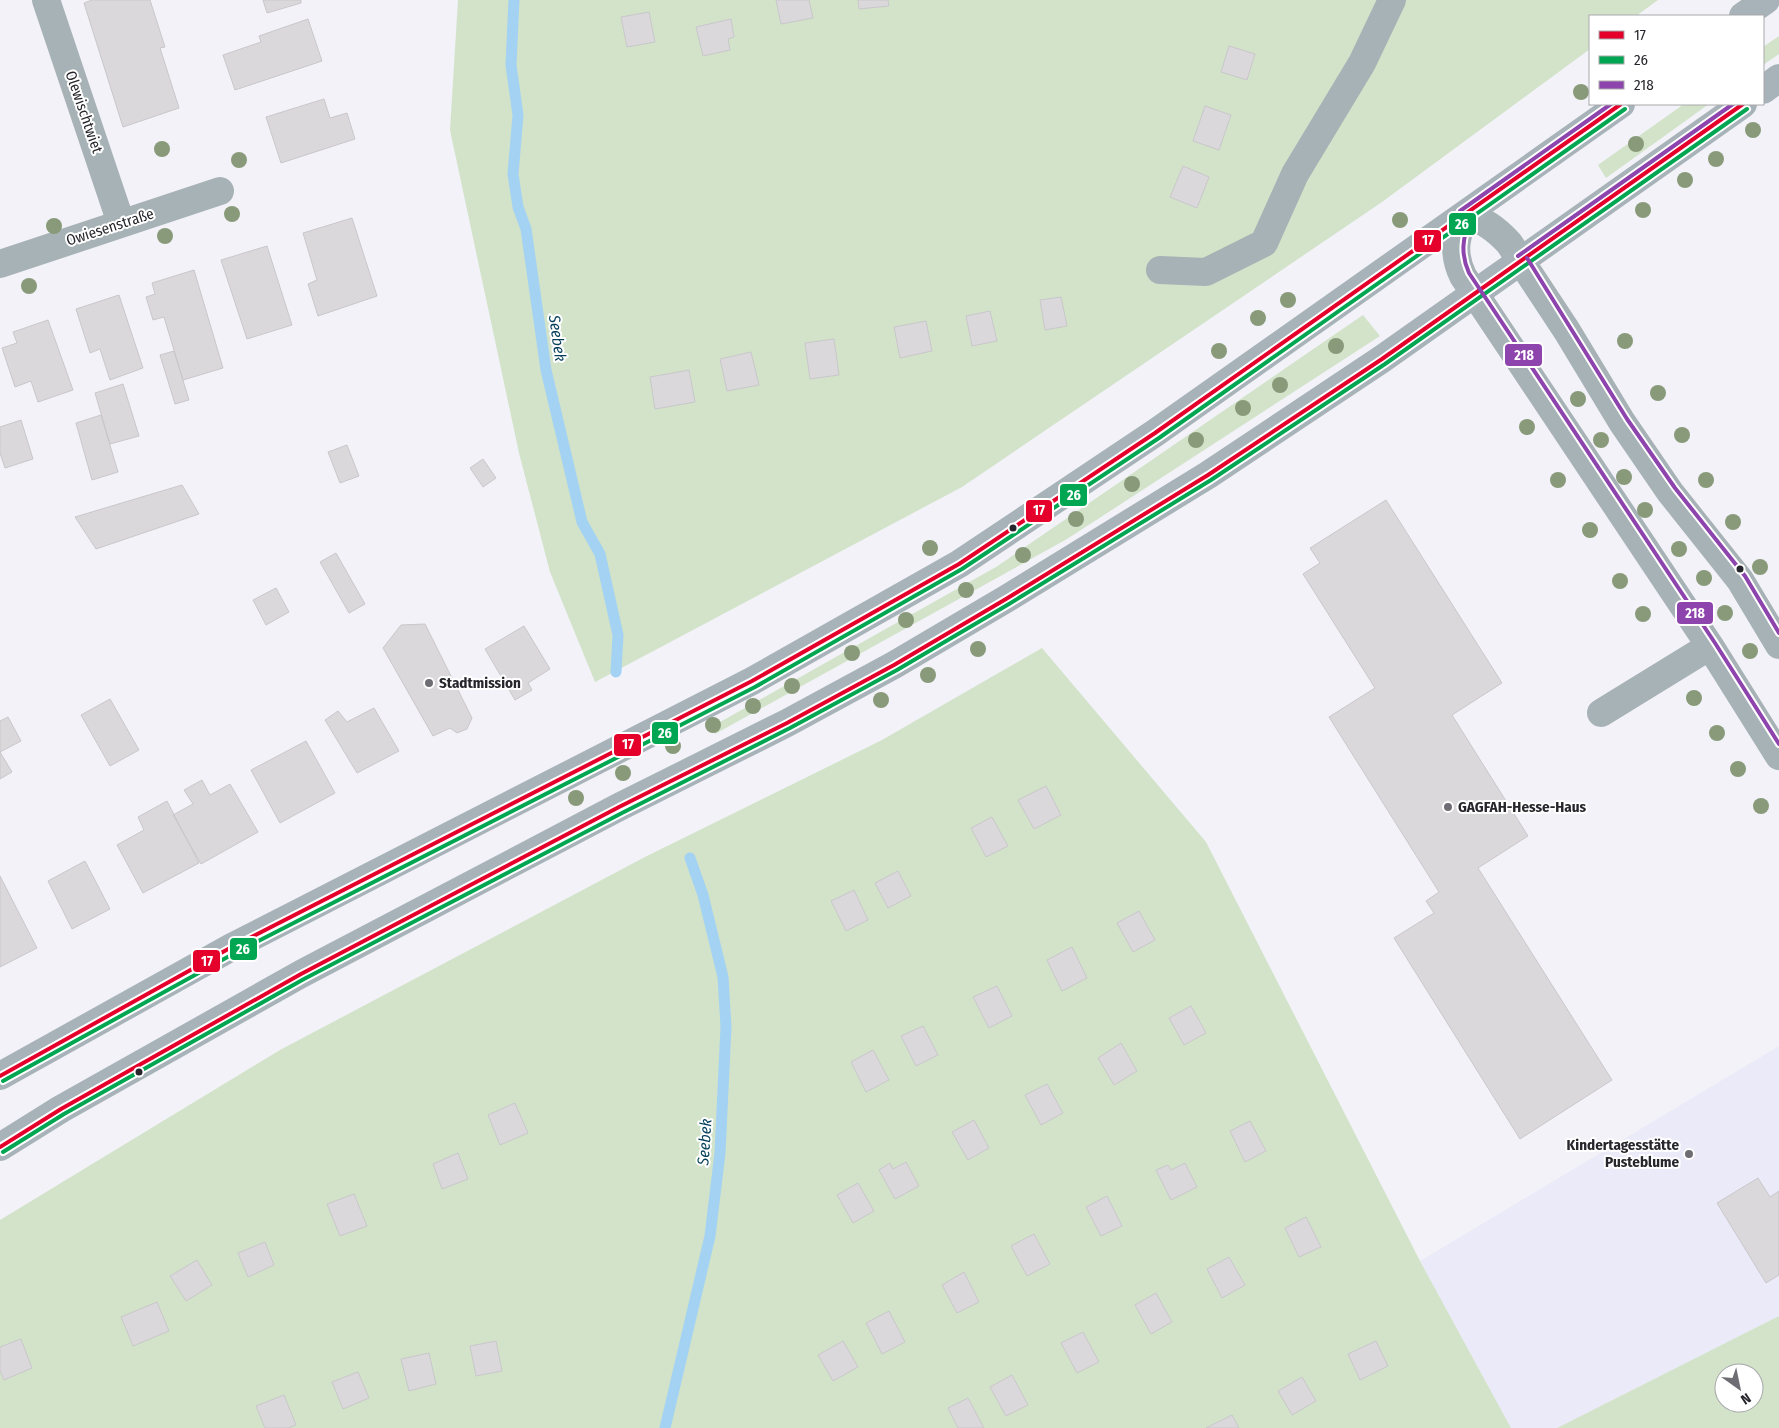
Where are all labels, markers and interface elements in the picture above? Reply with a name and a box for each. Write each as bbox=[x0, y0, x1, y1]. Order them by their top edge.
legend bbox=[1589, 15, 1764, 105]
text: 17 bbox=[1634, 26, 1646, 44]
text: 26 bbox=[1634, 51, 1648, 69]
street label: Olewischtwiet bbox=[62, 68, 107, 156]
text: 218 bbox=[1634, 76, 1654, 94]
street label: Owiesenstraße bbox=[64, 204, 156, 250]
line badge: 26 bbox=[1448, 212, 1477, 236]
text: 26 bbox=[1454, 216, 1469, 233]
line badge: 17 bbox=[1413, 229, 1442, 253]
text: 17 bbox=[1422, 232, 1434, 249]
water label: Seebek bbox=[545, 313, 570, 363]
line badge: 218 bbox=[1504, 343, 1543, 367]
text: 218 bbox=[1513, 347, 1534, 364]
line badge: 26 bbox=[1059, 483, 1088, 507]
text: 26 bbox=[1066, 487, 1081, 504]
line badge: 17 bbox=[1025, 499, 1053, 523]
text: 17 bbox=[1033, 502, 1045, 519]
unlabelled marker bbox=[1008, 523, 1018, 533]
unlabelled marker bbox=[1735, 564, 1745, 574]
line badge: 218 bbox=[1676, 601, 1714, 625]
text: 218 bbox=[1684, 605, 1705, 622]
place label: Stadtmission bbox=[439, 674, 521, 692]
marker: Stadtmission bbox=[423, 677, 435, 689]
line badge: 26 bbox=[651, 721, 679, 745]
text: 26 bbox=[657, 725, 672, 742]
line badge: 17 bbox=[613, 733, 642, 757]
text: 17 bbox=[622, 736, 634, 753]
place label: GAGFAH-Hesse-Haus bbox=[1458, 798, 1587, 816]
marker: GAGFAH-Hesse-Haus bbox=[1442, 801, 1454, 813]
line badge: 26 bbox=[229, 937, 258, 961]
text: 26 bbox=[235, 941, 250, 958]
line badge: 17 bbox=[192, 949, 221, 973]
text: 17 bbox=[201, 953, 213, 970]
unlabelled marker bbox=[134, 1067, 144, 1077]
water label: Seebek bbox=[693, 1118, 716, 1167]
place label: Kindertagesstätte Pusteblume bbox=[1567, 1136, 1679, 1171]
marker: Kindertagesstätte Pusteblume bbox=[1683, 1148, 1695, 1160]
north arrow bbox=[1714, 1363, 1764, 1413]
text: N bbox=[1738, 1389, 1754, 1408]

